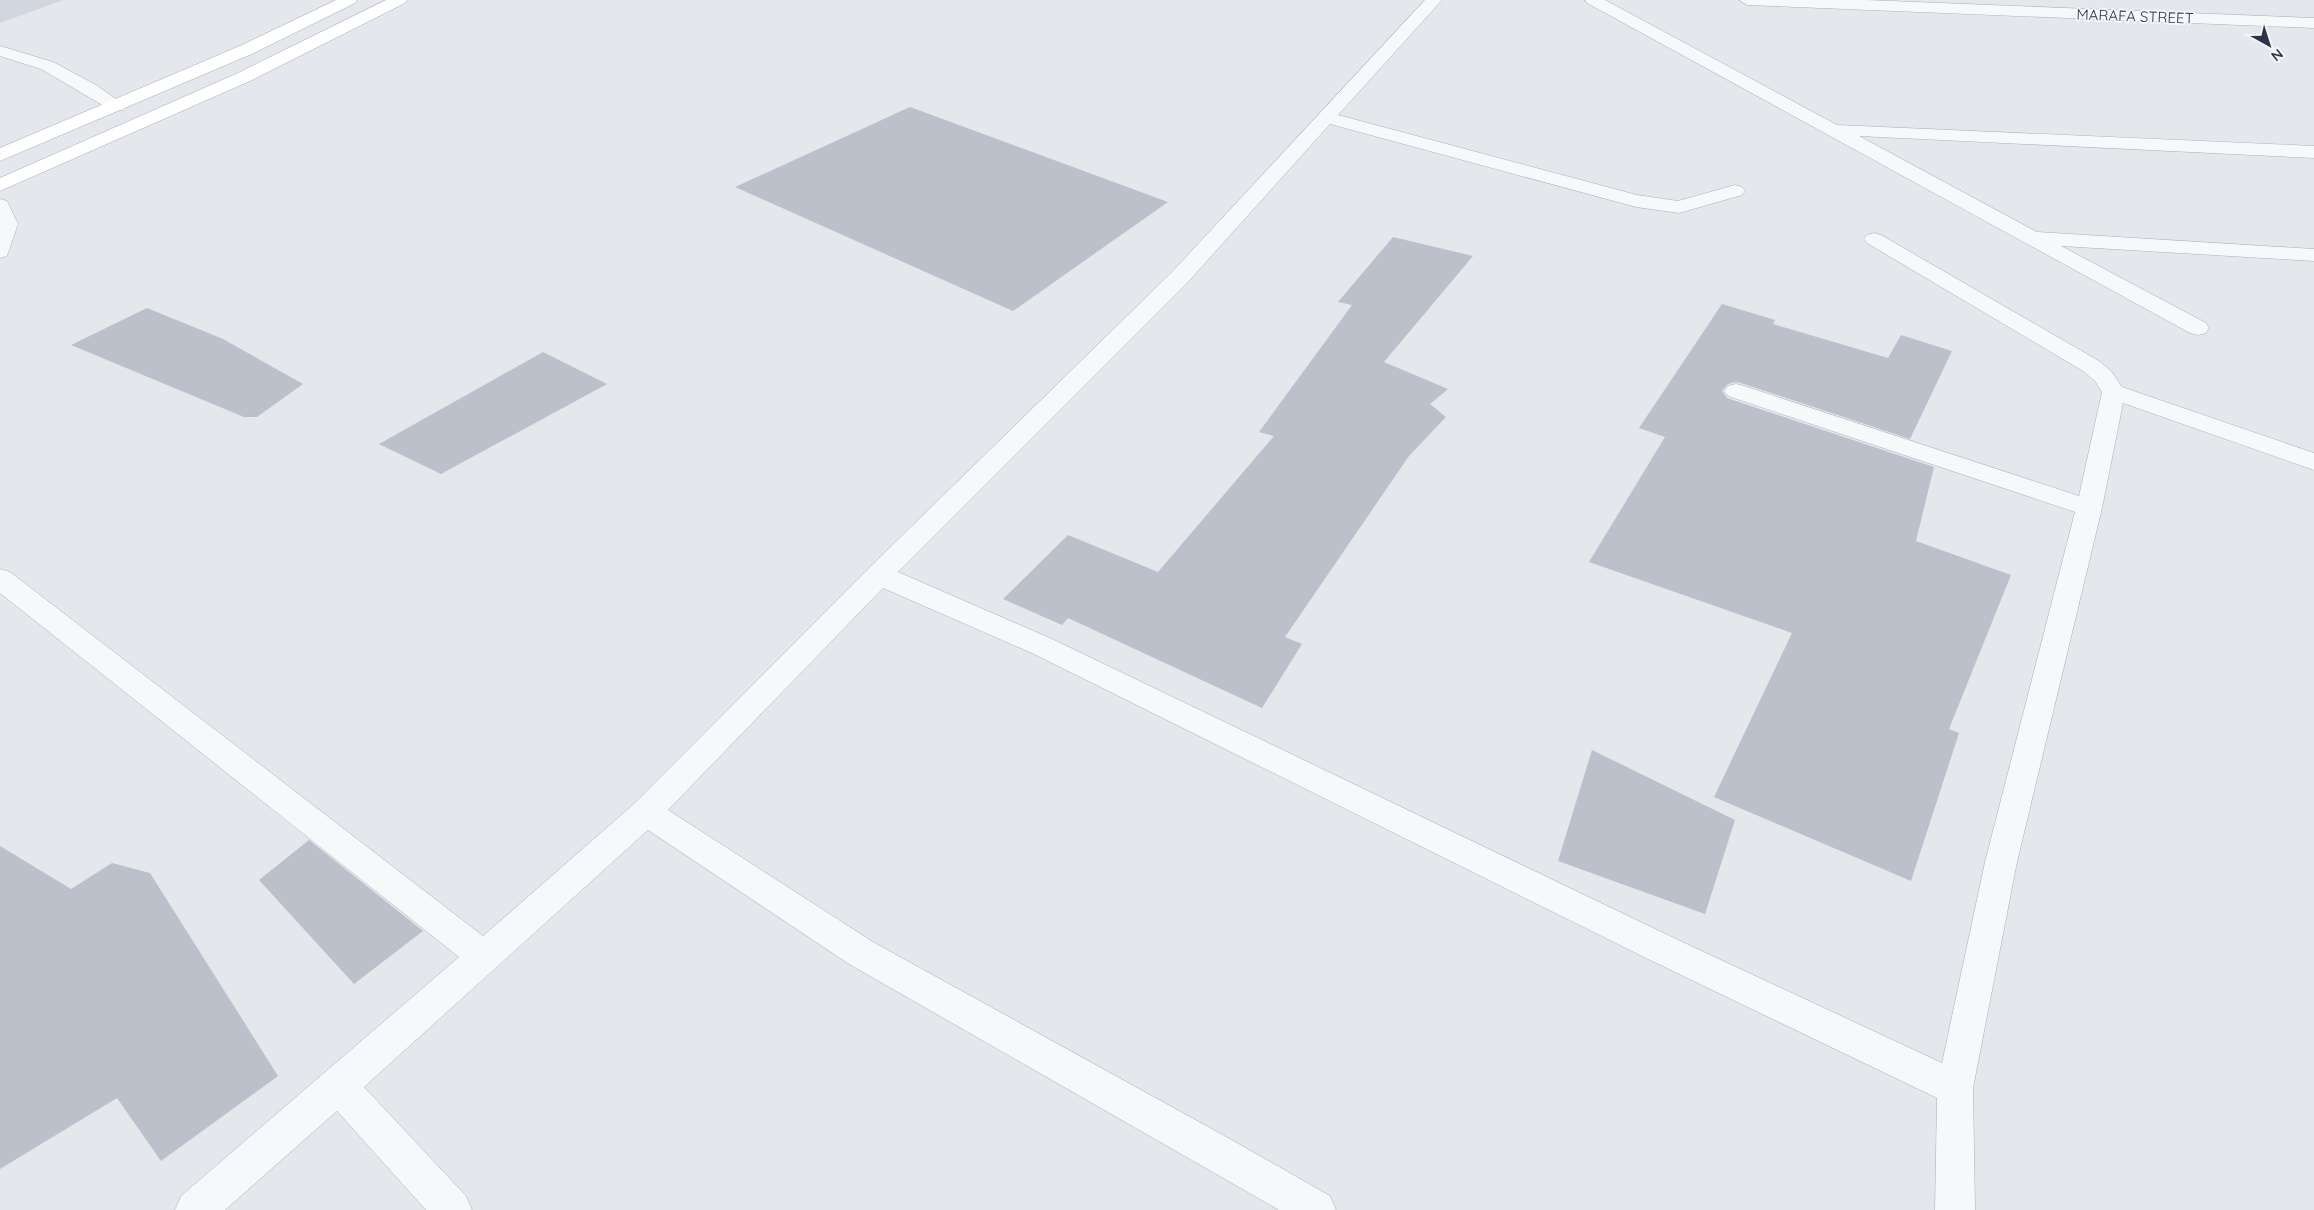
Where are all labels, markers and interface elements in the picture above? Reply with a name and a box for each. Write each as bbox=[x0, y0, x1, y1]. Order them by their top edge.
street label: MARAFA STREET bbox=[2076, 4, 2194, 28]
north arrow bbox=[2244, 20, 2294, 70]
text: N bbox=[2268, 45, 2287, 65]

